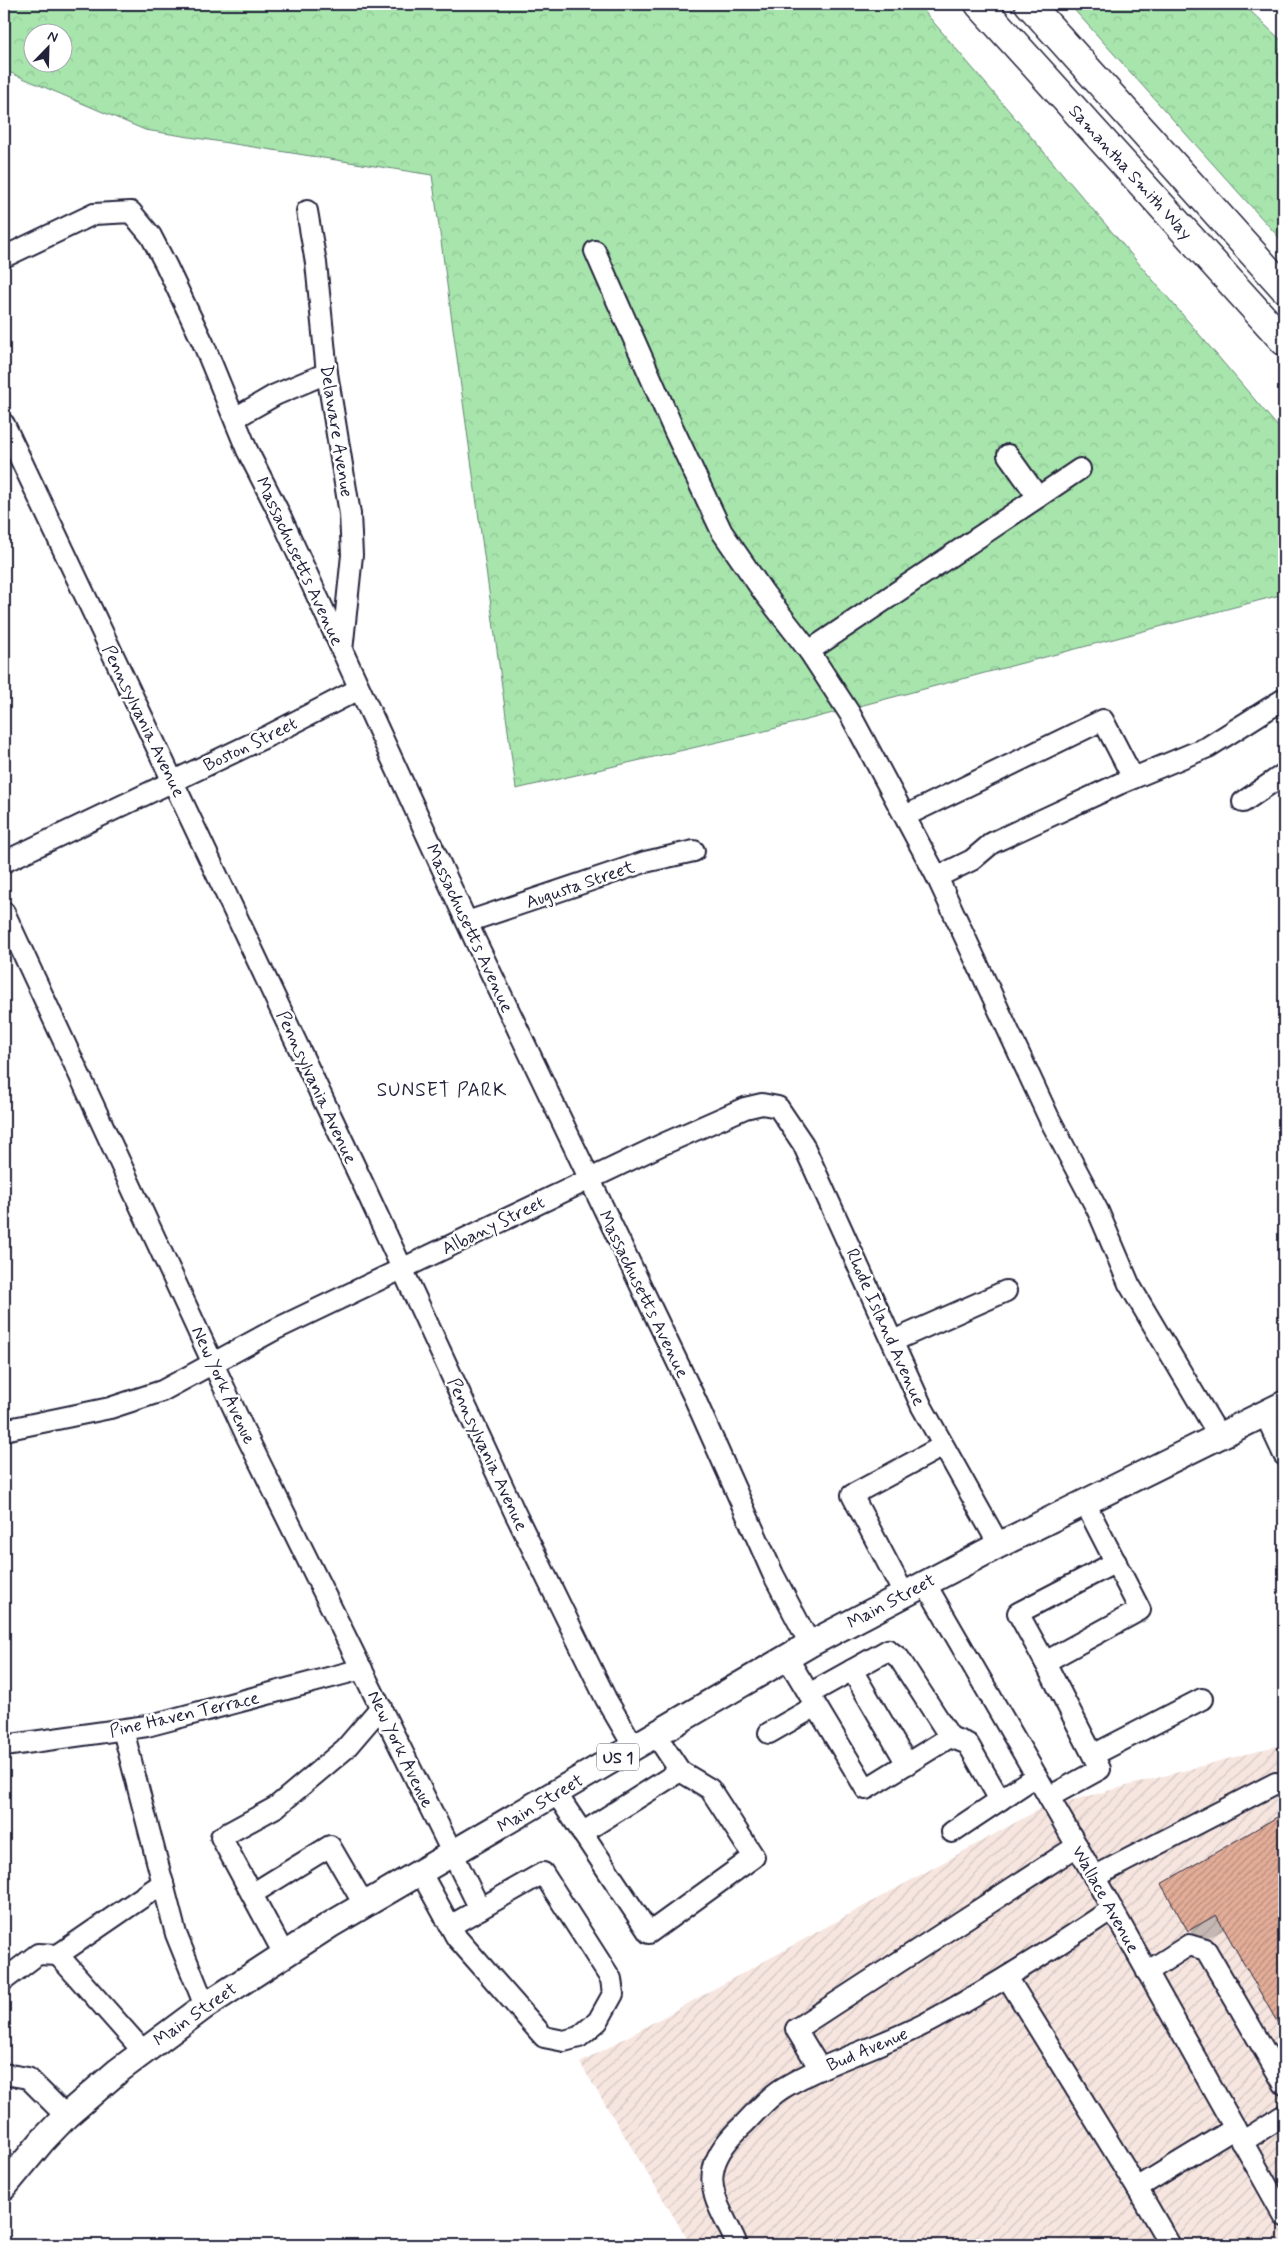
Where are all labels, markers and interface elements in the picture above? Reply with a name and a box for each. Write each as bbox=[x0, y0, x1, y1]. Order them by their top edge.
north arrow bbox=[22, 22, 72, 72]
text: N bbox=[45, 27, 60, 47]
street label: Samantha Smith Way bbox=[1063, 100, 1198, 246]
street label: Delaware Avenue bbox=[314, 363, 358, 499]
street label: Massachusetts Avenue bbox=[249, 473, 349, 650]
street label: Pennsylvania Avenue bbox=[96, 641, 190, 802]
street label: Boston Street bbox=[200, 712, 301, 778]
street label: Massachusetts Avenue bbox=[419, 840, 519, 1017]
street label: Augusta Street bbox=[523, 855, 638, 915]
street label: Pennsylvania Avenue bbox=[270, 1007, 362, 1168]
district label: SUNSET PARK bbox=[377, 1078, 507, 1103]
street label: Albany Street bbox=[438, 1191, 549, 1261]
street label: Massachusetts Avenue bbox=[592, 1207, 694, 1382]
street label: Rhode Island Avenue bbox=[840, 1245, 931, 1410]
street label: New York Avenue bbox=[185, 1322, 261, 1448]
street label: Pennsylvania Avenue bbox=[441, 1374, 533, 1535]
street label: Main Street bbox=[843, 1569, 940, 1635]
street label: Pine Haven Terrace bbox=[107, 1686, 261, 1744]
street label: New York Avenue bbox=[361, 1687, 439, 1812]
road number: US 1 bbox=[597, 1744, 639, 1770]
street label: Main Street bbox=[493, 1769, 588, 1839]
street label: Wallace Avenue bbox=[1066, 1841, 1145, 1958]
street label: Main Street bbox=[149, 1977, 242, 2052]
street label: Bud Avenue bbox=[823, 2022, 912, 2078]

